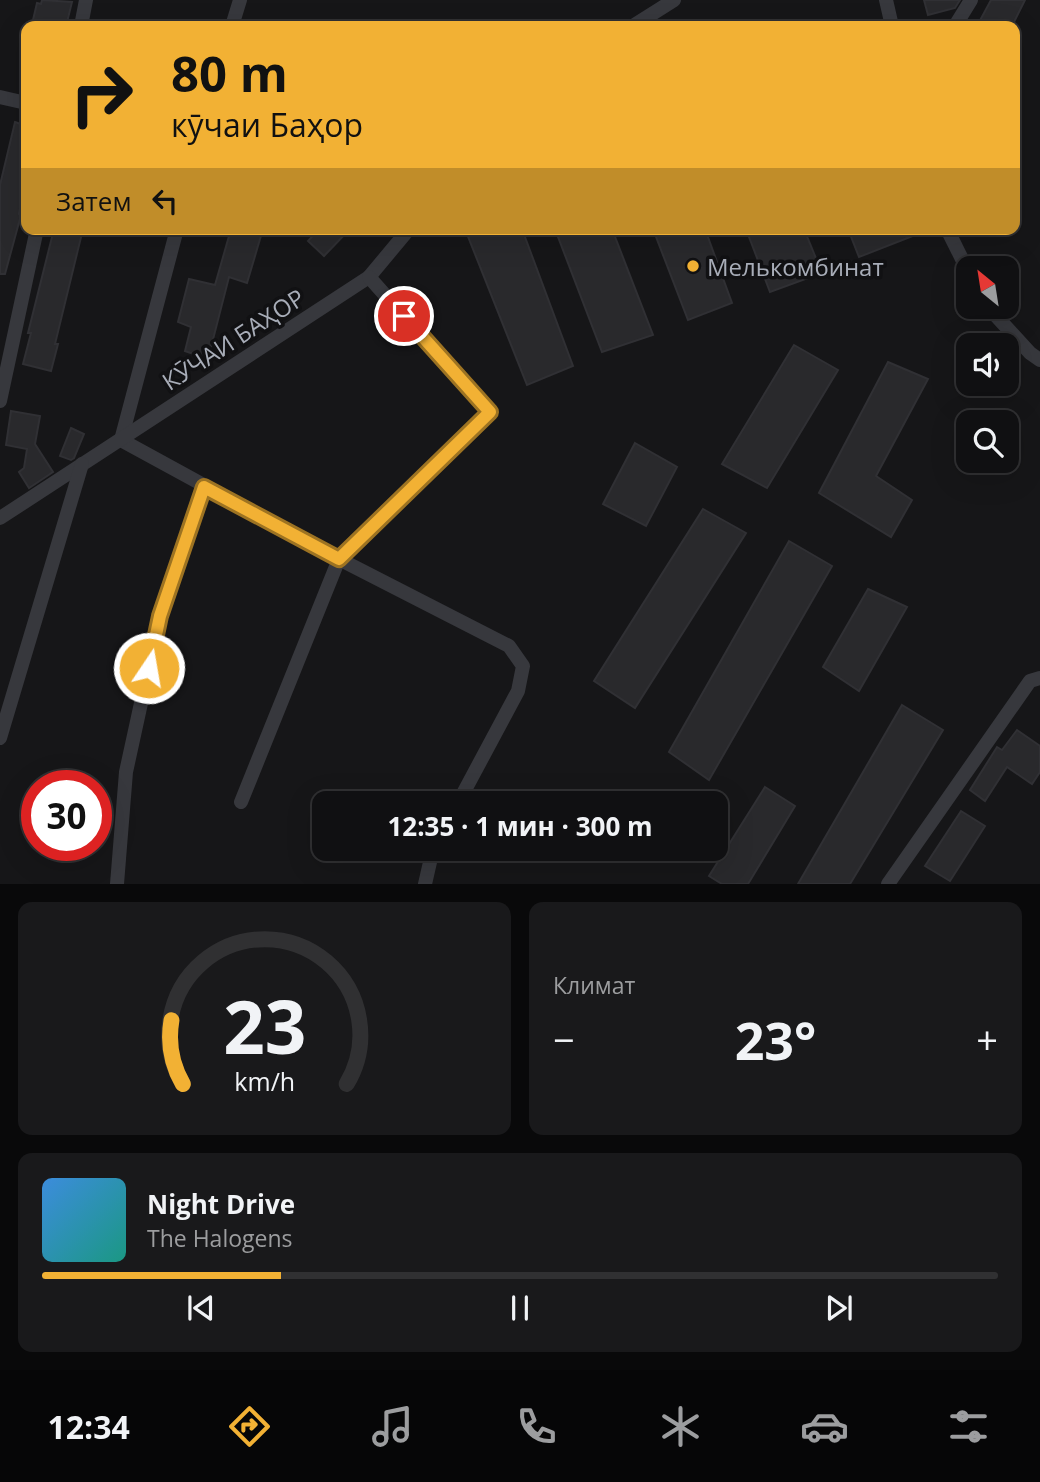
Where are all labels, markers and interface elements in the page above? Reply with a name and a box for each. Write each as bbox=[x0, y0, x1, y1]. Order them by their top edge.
text: 80 m bbox=[171, 40, 288, 106]
icon: right bbox=[56, 49, 147, 140]
text: кӯчаи Баҳор bbox=[171, 103, 363, 146]
icon: left bbox=[146, 182, 184, 220]
text: Затем bbox=[56, 183, 132, 219]
place label: Мелькомбинат bbox=[707, 250, 884, 283]
north arrow bbox=[956, 256, 1018, 318]
map controls bbox=[956, 256, 1019, 473]
marker: Мелькомбинат bbox=[685, 258, 701, 274]
street label: КӮЧАИ БАҲОР bbox=[155, 281, 311, 397]
pin bbox=[374, 286, 434, 346]
icon: arrive bbox=[385, 297, 423, 335]
button: sound bbox=[956, 333, 1019, 396]
button: search bbox=[956, 410, 1019, 473]
position arrow bbox=[112, 631, 186, 705]
speed limit sign: 30 bbox=[21, 770, 112, 861]
text: 12:35 · 1 мин · 300 m bbox=[387, 808, 653, 844]
text: Климат bbox=[553, 969, 635, 1001]
text: 23 bbox=[223, 977, 306, 1076]
text: 23° bbox=[735, 1004, 816, 1075]
text: − bbox=[553, 1013, 575, 1065]
text: + bbox=[976, 1013, 998, 1065]
text: km/h bbox=[234, 1064, 295, 1098]
text: Night Drive bbox=[147, 1186, 295, 1222]
text: The Halogens bbox=[147, 1222, 293, 1254]
icon: previous bbox=[182, 1289, 220, 1327]
icon: pause bbox=[501, 1289, 539, 1327]
icon: next bbox=[820, 1289, 858, 1327]
icon: directions bbox=[225, 1402, 274, 1451]
icon: music bbox=[368, 1402, 417, 1451]
icon: phone bbox=[512, 1402, 561, 1451]
icon: climate bbox=[656, 1402, 705, 1451]
icon: car bbox=[800, 1402, 849, 1451]
icon: filters bbox=[944, 1402, 993, 1451]
text: 12:34 bbox=[47, 1405, 130, 1448]

